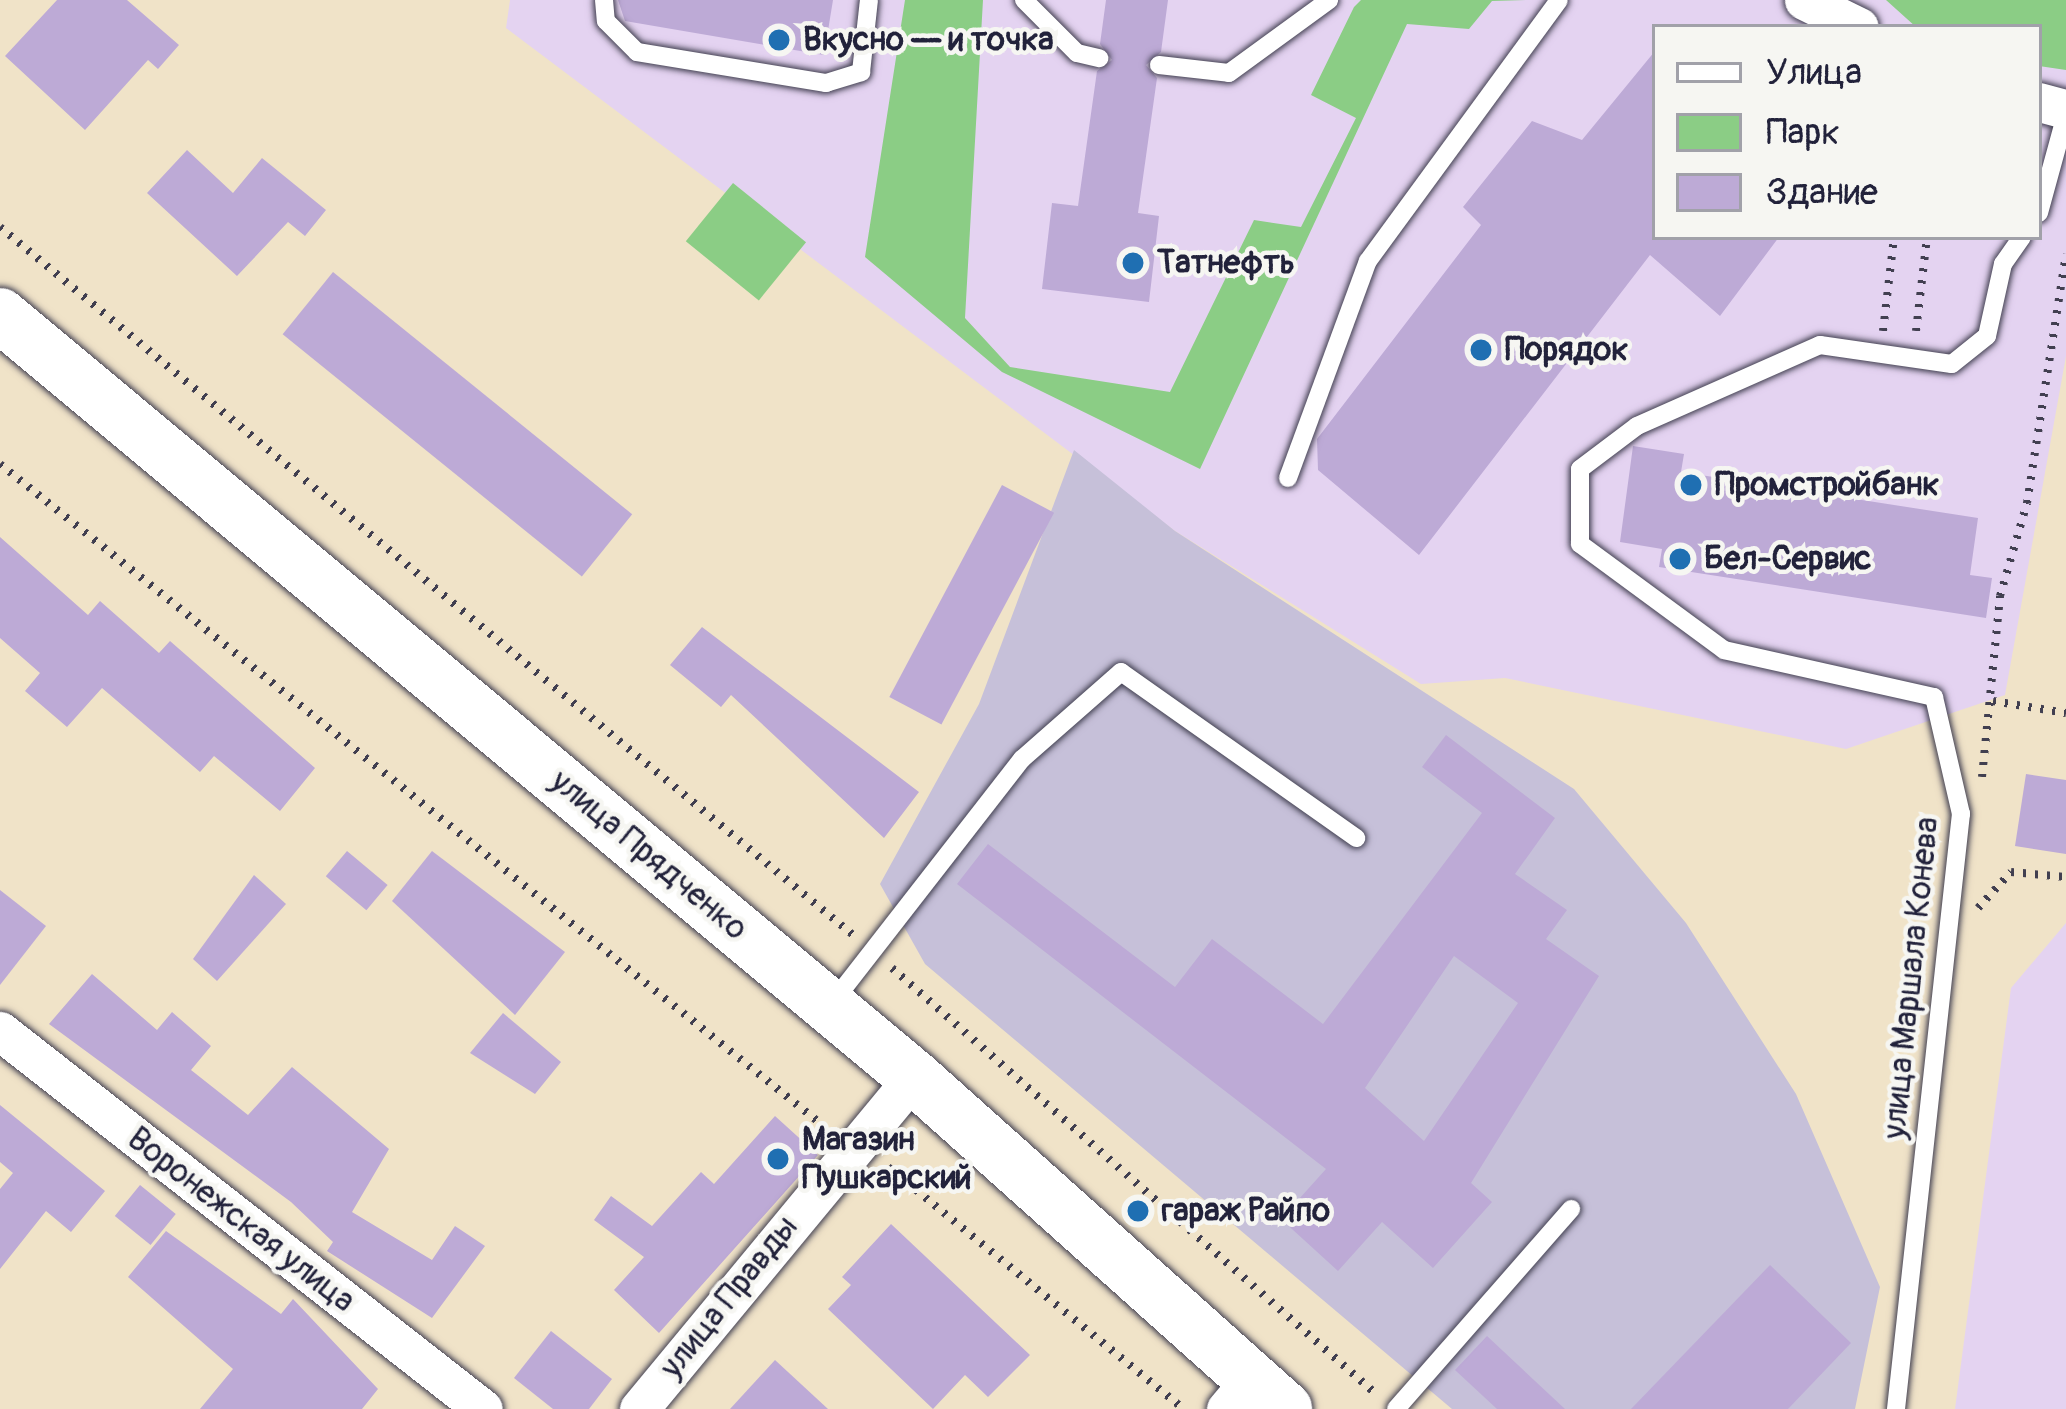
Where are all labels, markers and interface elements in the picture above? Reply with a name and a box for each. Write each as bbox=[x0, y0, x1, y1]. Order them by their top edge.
place label: Вкусно — и точка bbox=[803, 20, 1054, 60]
legend bbox=[1652, 24, 2042, 240]
marker: Вкусно — и точка bbox=[766, 27, 792, 53]
text: Улица bbox=[1766, 50, 1862, 95]
text: Парк bbox=[1766, 110, 1840, 155]
text: Здание bbox=[1766, 170, 1878, 215]
place label: Татнефть bbox=[1157, 243, 1295, 283]
marker: Татнефть bbox=[1120, 250, 1146, 276]
place label: Порядок bbox=[1505, 330, 1628, 370]
marker: Порядок bbox=[1468, 337, 1494, 363]
place label: Промстройбанк bbox=[1715, 465, 1939, 505]
marker: Промстройбанк bbox=[1678, 472, 1704, 498]
place label: Бел-Сервис bbox=[1704, 539, 1871, 579]
marker: Бел-Сервис bbox=[1667, 546, 1693, 572]
street label: улица Прядченко bbox=[543, 761, 755, 949]
street label: улица Маршала Конева bbox=[1874, 815, 1948, 1141]
street label: Воронежская улица bbox=[119, 1119, 363, 1321]
place label: Магазин Пушкарский bbox=[802, 1120, 972, 1198]
marker: Магазин Пушкарский bbox=[765, 1146, 791, 1172]
place label: гараж Райпо bbox=[1162, 1191, 1330, 1231]
marker: гараж Райпо bbox=[1125, 1198, 1151, 1224]
street label: улица Правды bbox=[652, 1208, 806, 1386]

